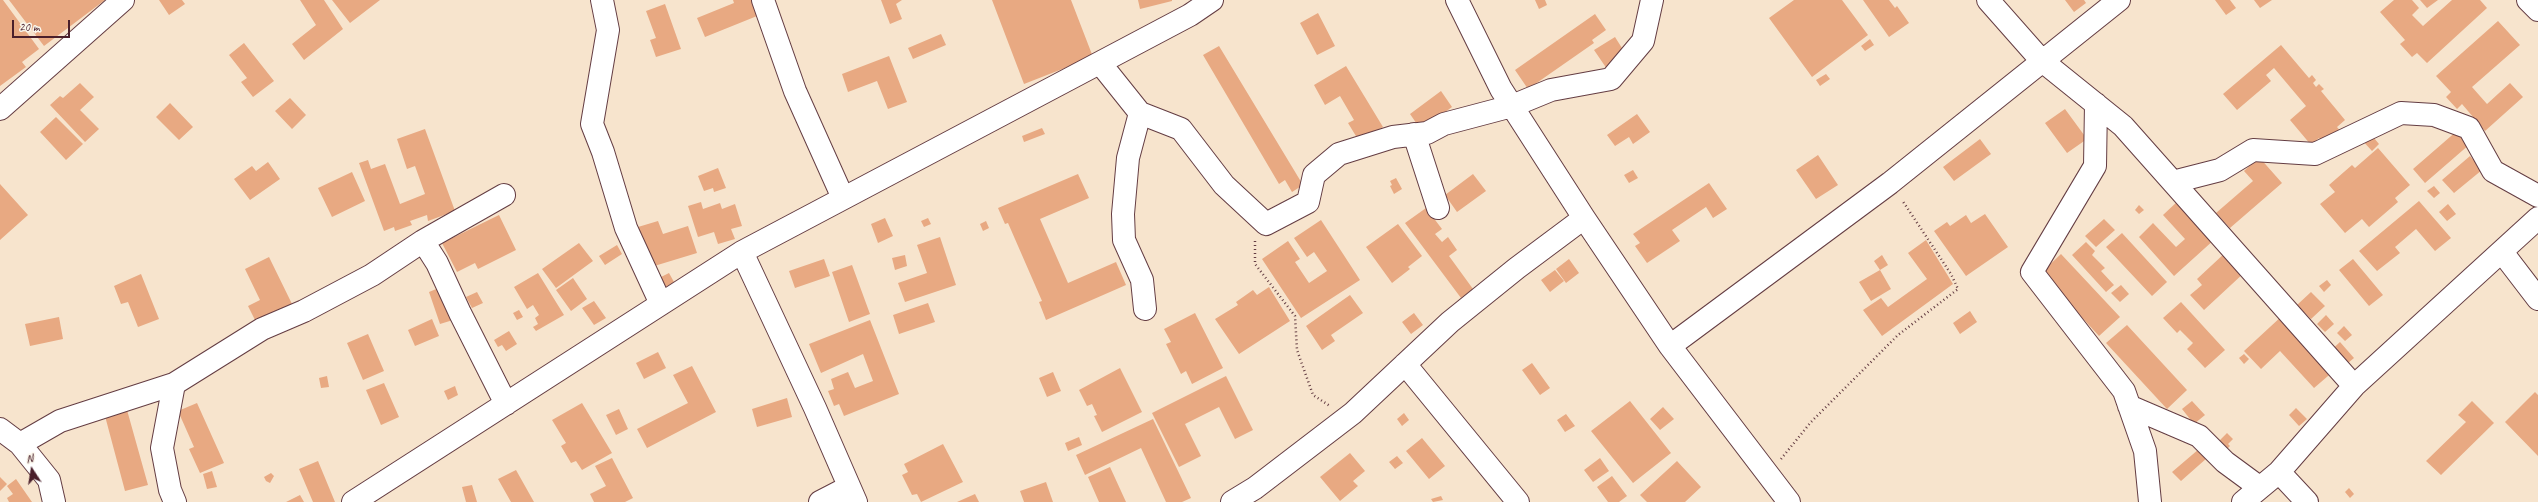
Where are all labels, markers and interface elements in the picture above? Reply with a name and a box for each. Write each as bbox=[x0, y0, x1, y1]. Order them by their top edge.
scale bar bbox=[14, 12, 72, 38]
text: 20 m bbox=[19, 19, 39, 35]
north arrow bbox=[12, 450, 52, 490]
text: N bbox=[25, 451, 34, 466]

